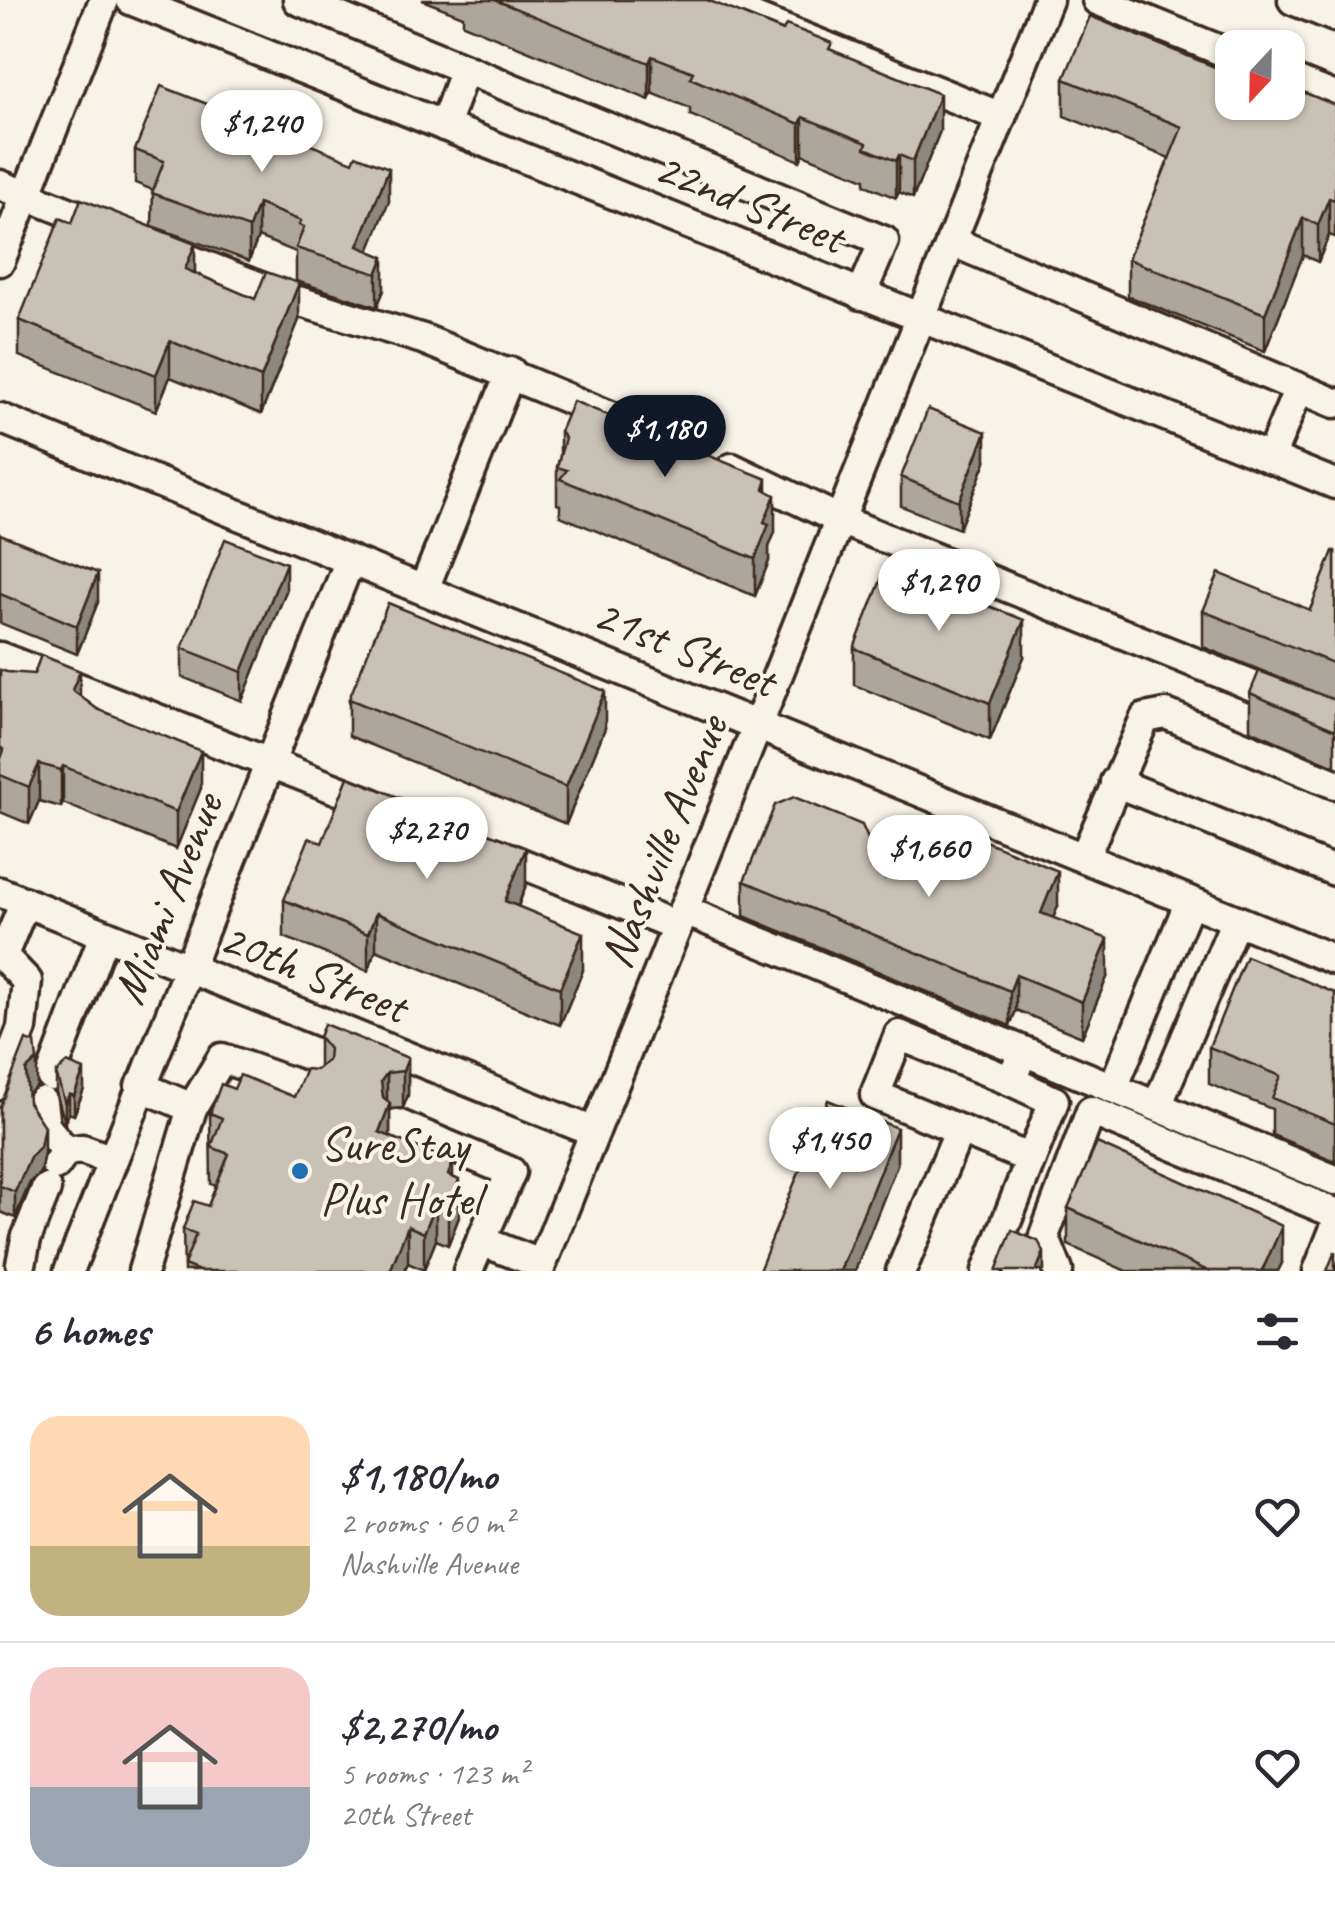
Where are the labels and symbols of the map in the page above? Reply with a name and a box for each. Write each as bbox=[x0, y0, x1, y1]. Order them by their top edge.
north arrow bbox=[1215, 30, 1305, 120]
pin: $1,240 bbox=[181, 90, 343, 175]
street label: 22nd Street bbox=[646, 137, 857, 269]
pin: $1,180 bbox=[584, 395, 746, 480]
pin: $1,290 bbox=[858, 549, 1020, 634]
street label: 21st Street bbox=[585, 583, 788, 712]
street label: Nashville Avenue bbox=[585, 703, 742, 976]
street label: Miami Avenue bbox=[98, 781, 237, 1012]
pin: $2,270 bbox=[346, 797, 508, 882]
pin: $1,660 bbox=[848, 815, 1010, 900]
street label: 20th Street bbox=[211, 907, 420, 1038]
pin: $1,450 bbox=[749, 1107, 911, 1192]
place label: SureStay Plus Hotel bbox=[320, 1114, 488, 1229]
marker: SureStay Plus Hotel bbox=[289, 1160, 311, 1182]

